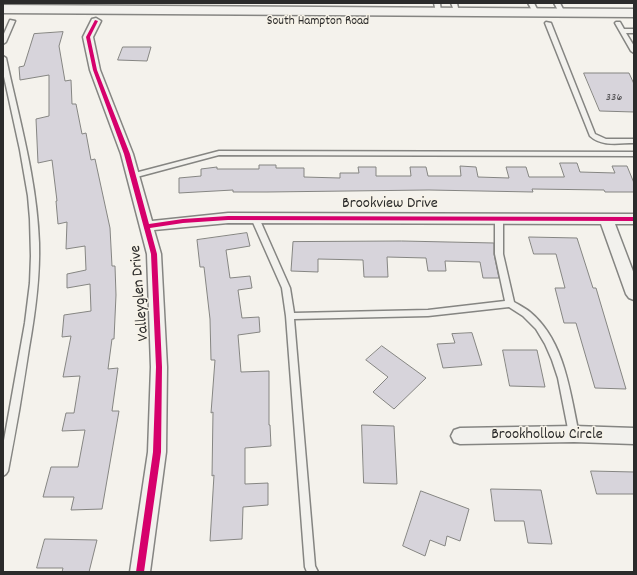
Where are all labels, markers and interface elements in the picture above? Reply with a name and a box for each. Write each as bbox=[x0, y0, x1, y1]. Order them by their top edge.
street label: South Hampton Road bbox=[267, 14, 369, 30]
house number: 336 bbox=[606, 91, 622, 105]
street label: Brookview Drive bbox=[342, 195, 438, 215]
street label: Valleyglen Drive bbox=[127, 244, 155, 342]
street label: Brookhollow Circle bbox=[491, 426, 603, 446]

